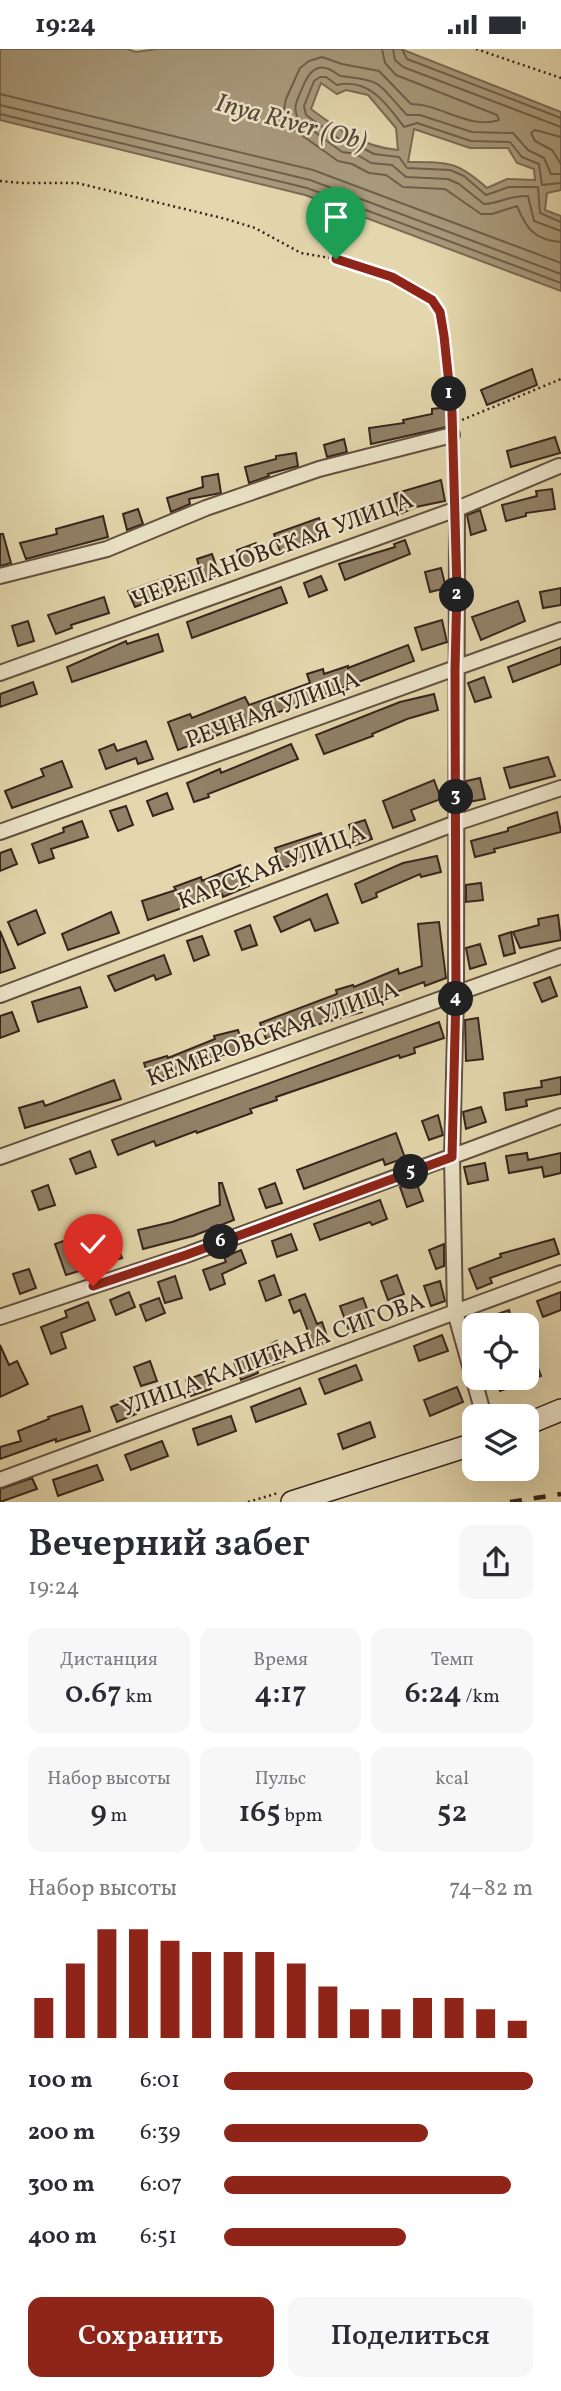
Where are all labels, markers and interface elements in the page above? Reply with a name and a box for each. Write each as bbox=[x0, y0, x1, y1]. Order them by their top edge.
text: 19:24 bbox=[35, 7, 96, 43]
water label: Inya River (Ob) bbox=[211, 85, 371, 161]
pin bbox=[306, 187, 366, 259]
icon: arrive bbox=[317, 198, 355, 236]
pin: 1 bbox=[432, 377, 466, 411]
text: 1 bbox=[445, 380, 452, 406]
street label: ЧЕРЕПАНОВСКАЯ УЛИЦА bbox=[128, 484, 418, 618]
pin: 2 bbox=[440, 577, 475, 613]
text: 2 bbox=[452, 581, 461, 607]
street label: РЕЧНАЯ УЛИЦА bbox=[181, 664, 365, 758]
pin: 3 bbox=[438, 779, 474, 815]
text: 3 bbox=[451, 783, 460, 809]
street label: КАРСКАЯ УЛИЦА bbox=[173, 816, 371, 920]
street label: КЕМЕРОВСКАЯ УЛИЦА bbox=[142, 973, 404, 1096]
pin: 4 bbox=[438, 981, 474, 1017]
text: 4 bbox=[450, 985, 461, 1011]
pin: 5 bbox=[394, 1155, 428, 1189]
text: 5 bbox=[406, 1158, 415, 1184]
pin bbox=[63, 1214, 123, 1286]
icon: check bbox=[74, 1225, 112, 1263]
pin: 6 bbox=[204, 1225, 238, 1259]
text: 6 bbox=[215, 1228, 226, 1254]
street label: УЛИЦА КАПИТАНА СИГОВА bbox=[116, 1285, 430, 1427]
map controls bbox=[462, 1313, 539, 1481]
button: locate bbox=[462, 1313, 539, 1390]
button: layers bbox=[462, 1404, 539, 1481]
text: Вечерний забег bbox=[28, 1519, 310, 1572]
button: share bbox=[459, 1525, 533, 1599]
text: 19:24 bbox=[28, 1572, 80, 1604]
text: Дистанция bbox=[60, 1647, 158, 1673]
text: Время bbox=[253, 1647, 308, 1673]
text: Темп bbox=[431, 1647, 474, 1673]
text: 0.67 bbox=[65, 1673, 122, 1715]
text: 4:17 bbox=[254, 1673, 307, 1715]
text: 6:24 bbox=[405, 1673, 462, 1715]
text: km bbox=[122, 1684, 153, 1710]
text: /km bbox=[462, 1684, 500, 1710]
text: Набор высоты bbox=[47, 1766, 170, 1792]
text: Пульс bbox=[255, 1766, 306, 1792]
text: kcal bbox=[435, 1766, 469, 1792]
text: 9 bbox=[90, 1792, 107, 1834]
text: 165 bbox=[238, 1792, 281, 1834]
text: 52 bbox=[437, 1792, 467, 1834]
text: m bbox=[107, 1803, 127, 1829]
text: bpm bbox=[281, 1803, 323, 1829]
text: Набор высоты bbox=[28, 1873, 177, 1905]
text: 74–82 m bbox=[449, 1873, 533, 1905]
text: 100 m bbox=[28, 2065, 93, 2097]
text: 6:01 bbox=[140, 2065, 180, 2097]
text: 200 m bbox=[28, 2117, 95, 2149]
text: 6:39 bbox=[140, 2117, 180, 2149]
text: 300 m bbox=[28, 2169, 95, 2201]
text: 6:07 bbox=[140, 2169, 182, 2201]
text: 400 m bbox=[28, 2221, 97, 2253]
text: 6:51 bbox=[140, 2221, 177, 2253]
button: Сохранить bbox=[28, 2297, 274, 2377]
button: Поделиться bbox=[288, 2297, 533, 2377]

